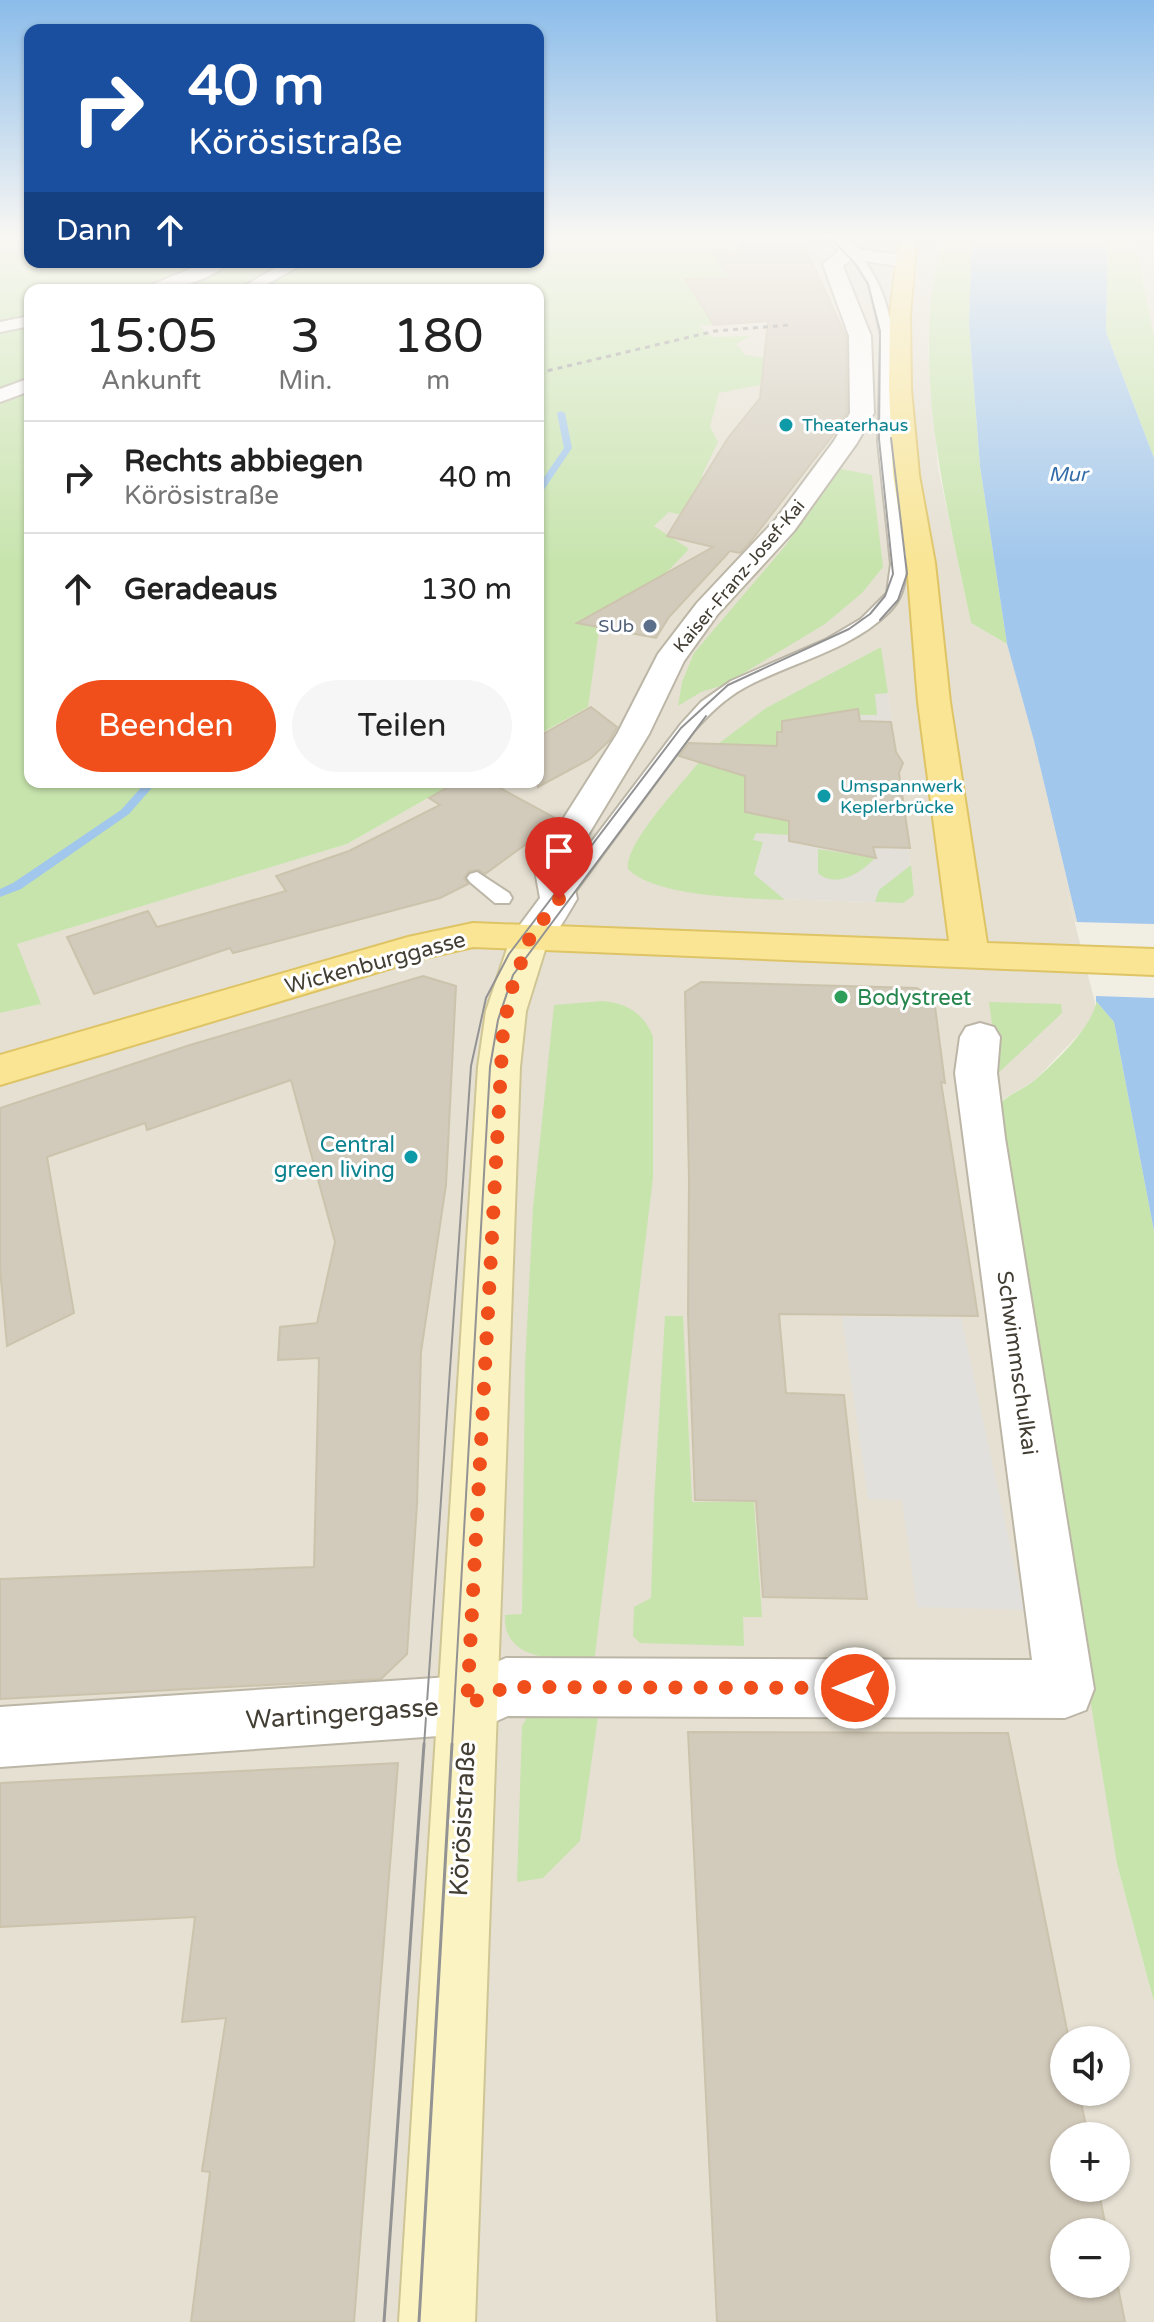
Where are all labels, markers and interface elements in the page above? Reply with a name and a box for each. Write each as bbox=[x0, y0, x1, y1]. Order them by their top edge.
text: 40 m bbox=[188, 53, 324, 120]
icon: right bbox=[56, 56, 160, 160]
text: Körösistraße bbox=[188, 121, 403, 164]
icon: ahead bbox=[148, 208, 192, 252]
text: Dann bbox=[56, 212, 132, 249]
text: 15:05 bbox=[85, 308, 218, 366]
text: 3 bbox=[290, 308, 320, 366]
text: 180 bbox=[393, 308, 483, 366]
text: Ankunft bbox=[101, 365, 201, 396]
text: Min. bbox=[278, 365, 332, 396]
text: m bbox=[426, 365, 450, 396]
place label: Theaterhaus bbox=[802, 414, 908, 436]
marker: Theaterhaus bbox=[777, 416, 795, 434]
text: Rechts abbiegen bbox=[124, 443, 363, 480]
icon: right bbox=[56, 455, 100, 499]
text: 40 m bbox=[439, 459, 512, 496]
water label: Mur bbox=[1049, 463, 1090, 487]
text: Körösistraße bbox=[124, 480, 279, 511]
street label: Kaiser-Franz-Josef-Kai bbox=[669, 495, 809, 657]
icon: ahead bbox=[56, 567, 100, 611]
text: Geradeaus bbox=[124, 571, 277, 608]
text: 130 m bbox=[420, 571, 512, 608]
place label: SUb bbox=[598, 615, 634, 637]
marker: SUb bbox=[641, 617, 659, 635]
button: Beenden bbox=[56, 680, 276, 772]
button: Teilen bbox=[292, 680, 512, 772]
place label: Umspannwerk Keplerbrücke bbox=[840, 775, 963, 818]
marker: Umspannwerk Keplerbrücke bbox=[815, 787, 833, 805]
pin bbox=[525, 817, 593, 899]
icon: arrive bbox=[537, 829, 581, 873]
street label: Wickenburggasse bbox=[282, 926, 468, 1000]
place label: Bodystreet bbox=[857, 985, 972, 1011]
marker: Bodystreet bbox=[832, 988, 850, 1006]
place label: Central green living bbox=[274, 1132, 395, 1183]
marker: Central green living bbox=[402, 1148, 420, 1166]
street label: Schwimmschulkai bbox=[991, 1269, 1043, 1457]
position arrow bbox=[813, 1646, 897, 1730]
street label: Wartingergasse bbox=[244, 1691, 440, 1736]
street label: Körösistraße bbox=[443, 1741, 482, 1897]
map controls bbox=[1050, 2026, 1130, 2298]
button: sound bbox=[1050, 2026, 1130, 2106]
button: + bbox=[1050, 2122, 1130, 2202]
button: − bbox=[1050, 2218, 1130, 2298]

